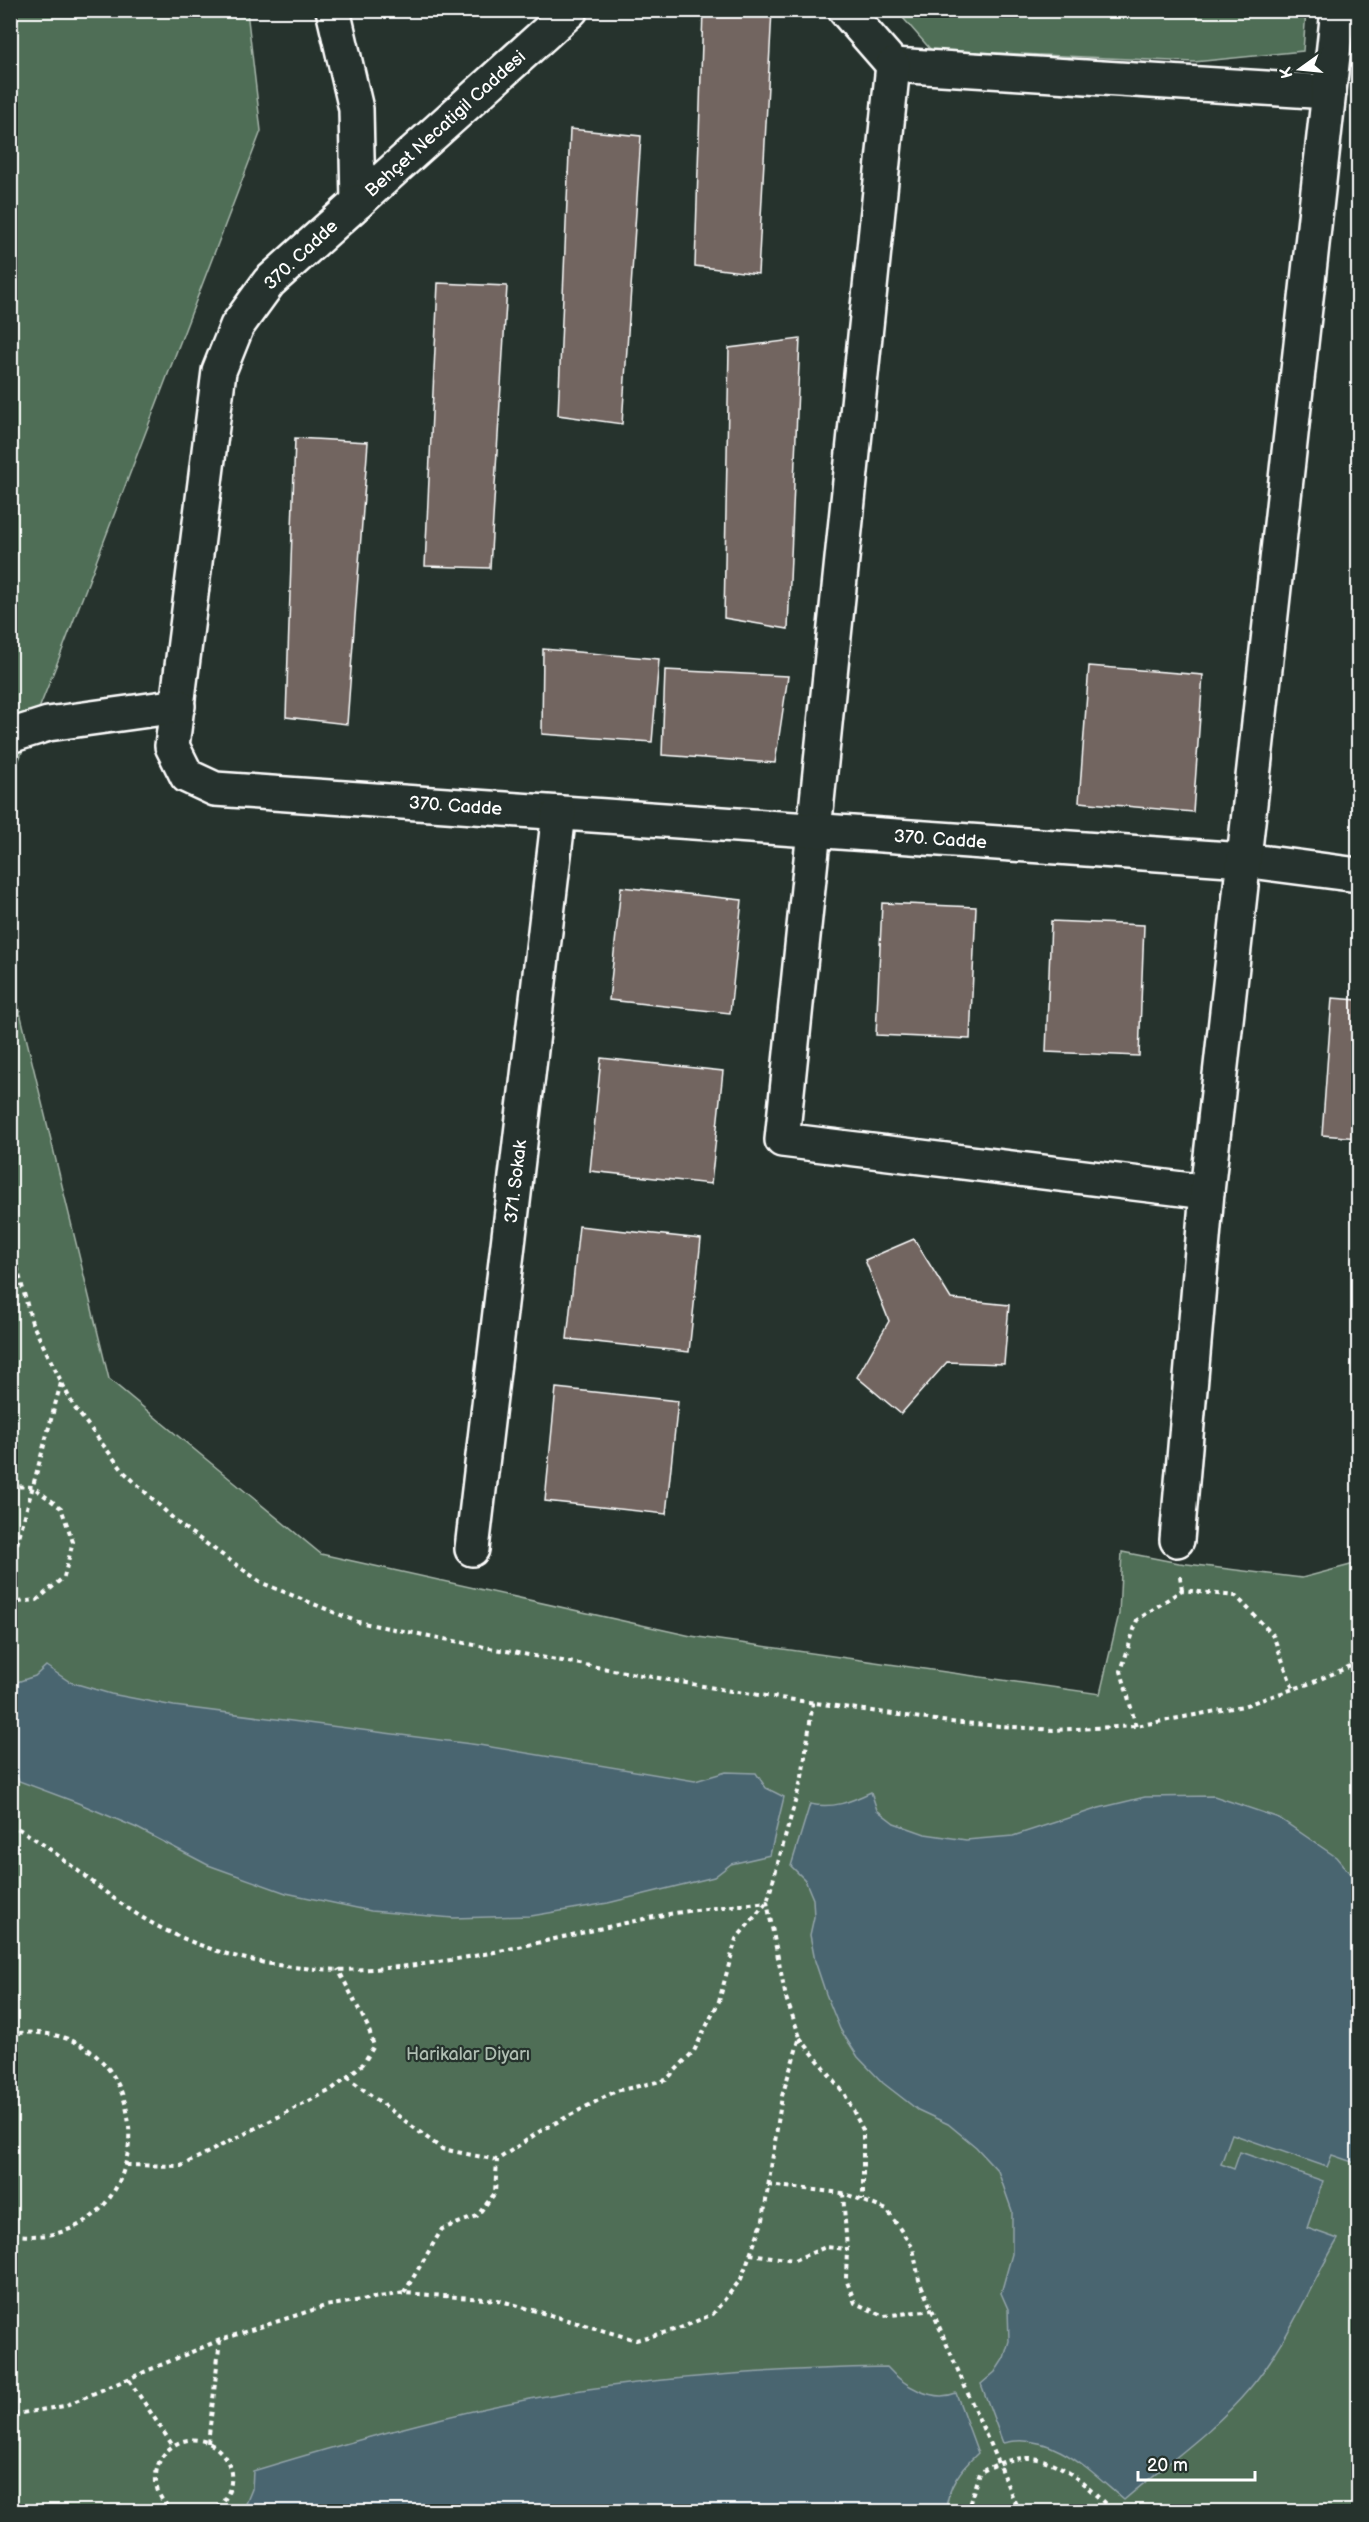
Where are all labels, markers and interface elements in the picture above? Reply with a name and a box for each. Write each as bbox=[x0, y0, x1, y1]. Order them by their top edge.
north arrow bbox=[1270, 39, 1330, 99]
street label: Behçet Necatigil Caddesi bbox=[361, 46, 530, 201]
text: K bbox=[1276, 65, 1298, 80]
street label: 370. Cadde bbox=[260, 215, 342, 294]
street label: 370. Cadde bbox=[408, 792, 503, 819]
street label: 370. Cadde bbox=[893, 825, 988, 853]
street label: 371. Sokak bbox=[500, 1139, 531, 1224]
park label: Harikalar Diyarı bbox=[406, 2044, 530, 2065]
scale bar bbox=[1138, 2444, 1255, 2482]
text: 20 m bbox=[1147, 2455, 1188, 2476]

